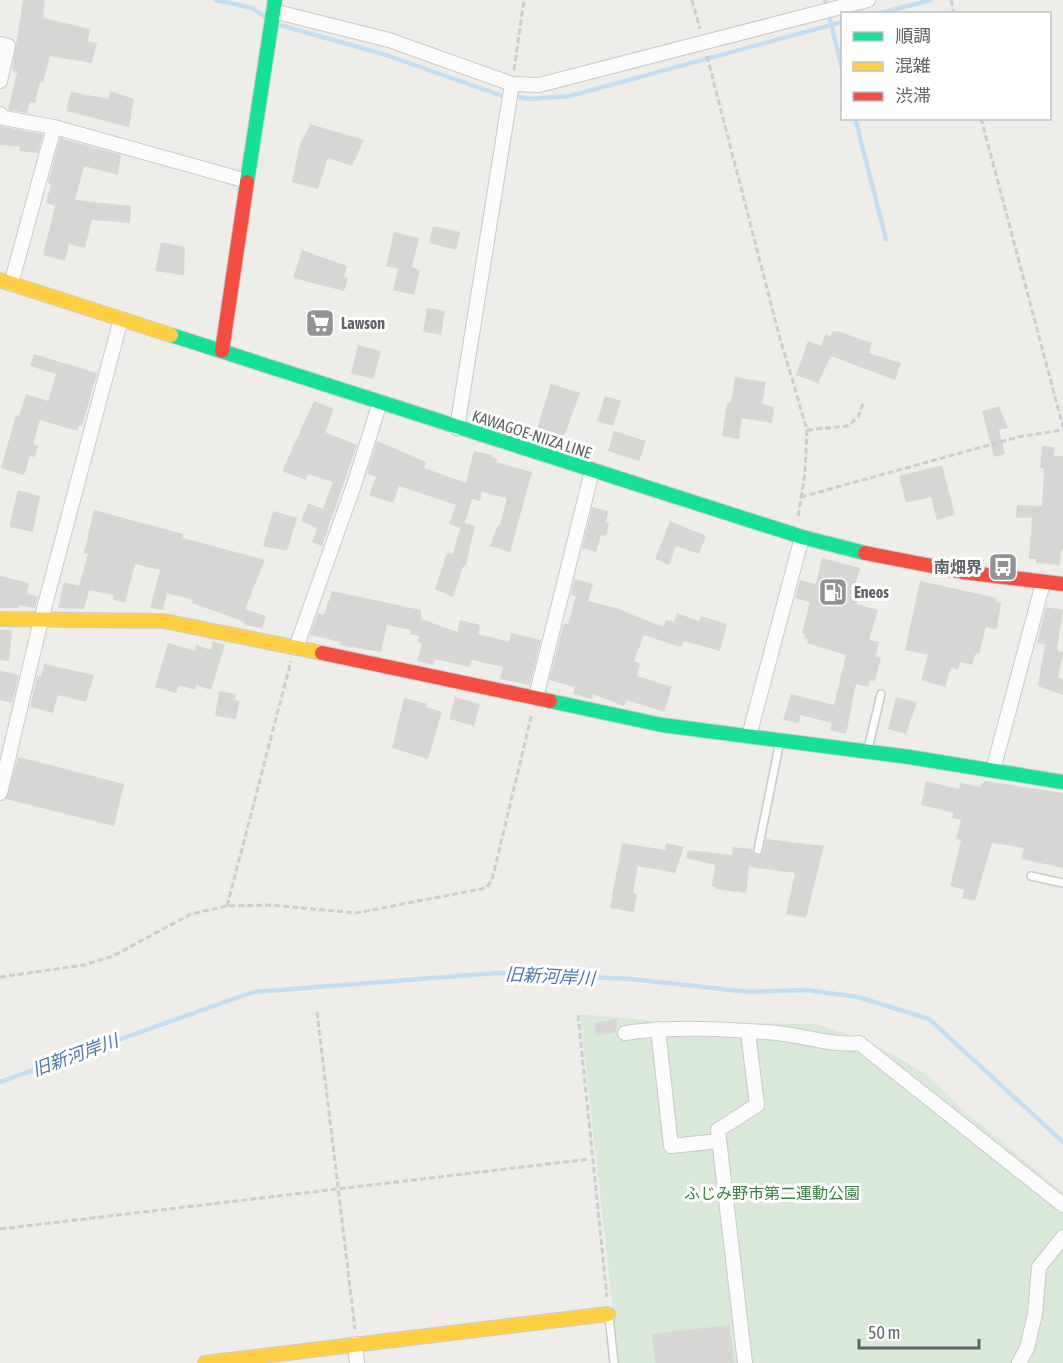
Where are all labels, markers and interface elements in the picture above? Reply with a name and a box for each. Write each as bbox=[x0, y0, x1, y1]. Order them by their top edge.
legend bbox=[841, 12, 1051, 120]
text: 順調 bbox=[895, 25, 931, 46]
text: 混雑 bbox=[895, 55, 931, 76]
text: 渋滞 bbox=[895, 85, 931, 106]
supermarket icon: Lawson bbox=[304, 307, 336, 339]
place label: Lawson bbox=[341, 314, 385, 332]
street label: KAWAGOE-NIIZA LINE bbox=[470, 406, 594, 462]
bus stop icon: 南畑界 bbox=[987, 551, 1019, 583]
place label: 南畑界 bbox=[934, 558, 982, 576]
fuel station icon: Eneos bbox=[817, 576, 849, 608]
place label: Eneos bbox=[854, 583, 889, 601]
water label: 旧新河岸川 bbox=[505, 963, 597, 989]
water label: 旧新河岸川 bbox=[29, 1029, 123, 1080]
park label: ふじみ野市第二運動公園 bbox=[684, 1184, 860, 1202]
scale bar bbox=[859, 1312, 979, 1350]
text: 50 m bbox=[868, 1322, 900, 1343]

